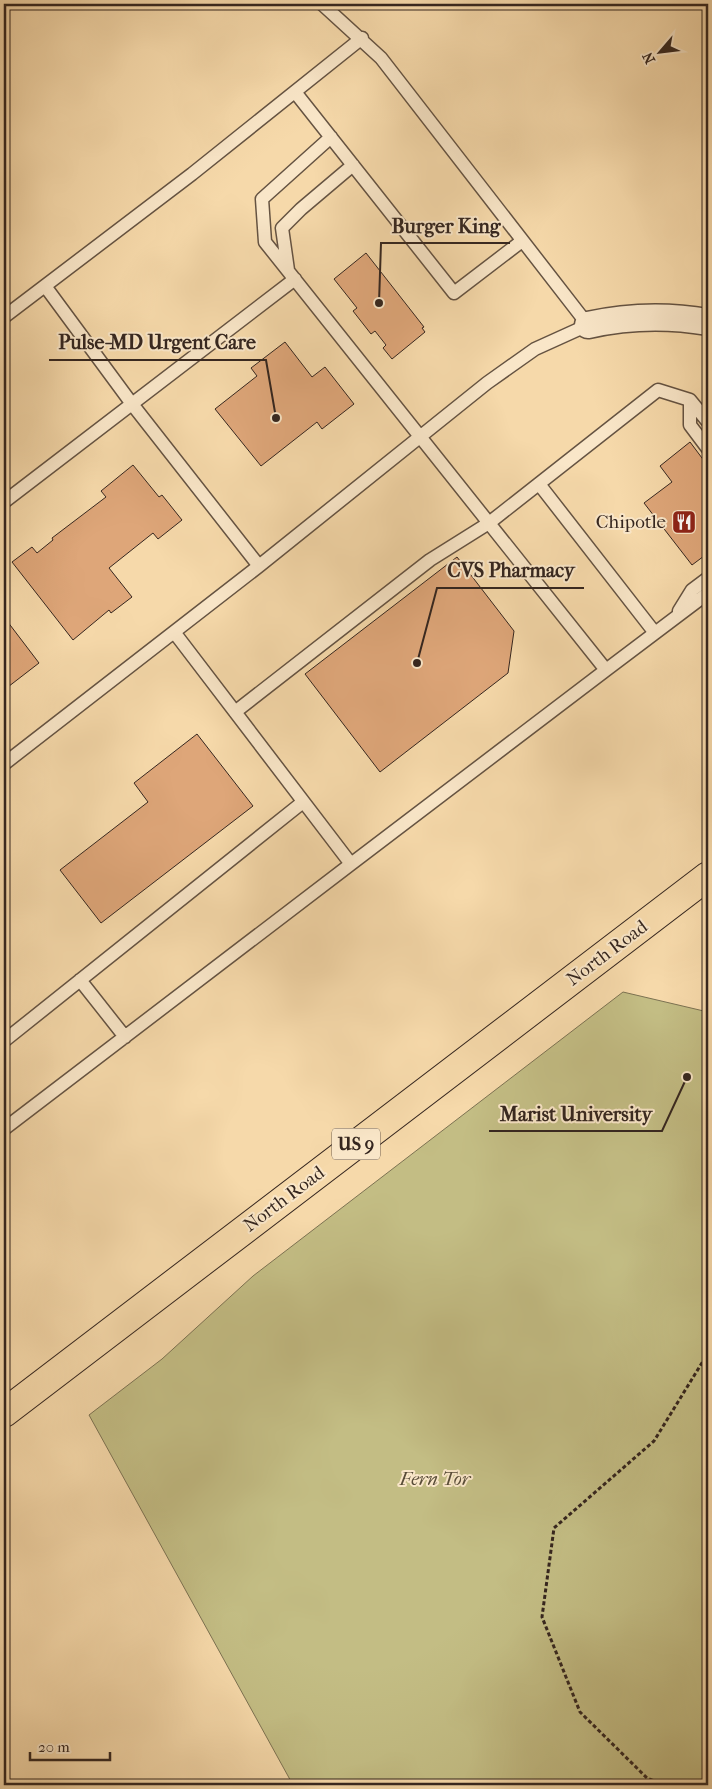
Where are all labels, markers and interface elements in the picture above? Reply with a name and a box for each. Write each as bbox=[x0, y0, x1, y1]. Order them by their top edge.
north arrow bbox=[634, 28, 684, 78]
text: N bbox=[639, 49, 659, 67]
callout: Burger King bbox=[381, 208, 510, 243]
text: Burger King bbox=[392, 215, 502, 238]
callout: Pulse-MD Urgent Care bbox=[49, 325, 266, 360]
text: Pulse-MD Urgent Care bbox=[58, 331, 256, 354]
restaurant icon: Chipotle bbox=[671, 509, 697, 535]
place label: Chipotle bbox=[596, 511, 666, 533]
callout: CVS Pharmacy bbox=[437, 553, 584, 588]
text: CVS Pharmacy bbox=[447, 559, 576, 582]
street label: North Road bbox=[562, 915, 652, 991]
callout: Marist University bbox=[489, 1096, 662, 1131]
text: Marist University bbox=[499, 1103, 654, 1126]
road number: US 9 bbox=[332, 1128, 380, 1160]
street label: North Road bbox=[239, 1161, 329, 1237]
park label: Fern Tor bbox=[399, 1468, 472, 1490]
scale bar bbox=[30, 1729, 110, 1761]
text: 20 m bbox=[38, 1738, 70, 1756]

